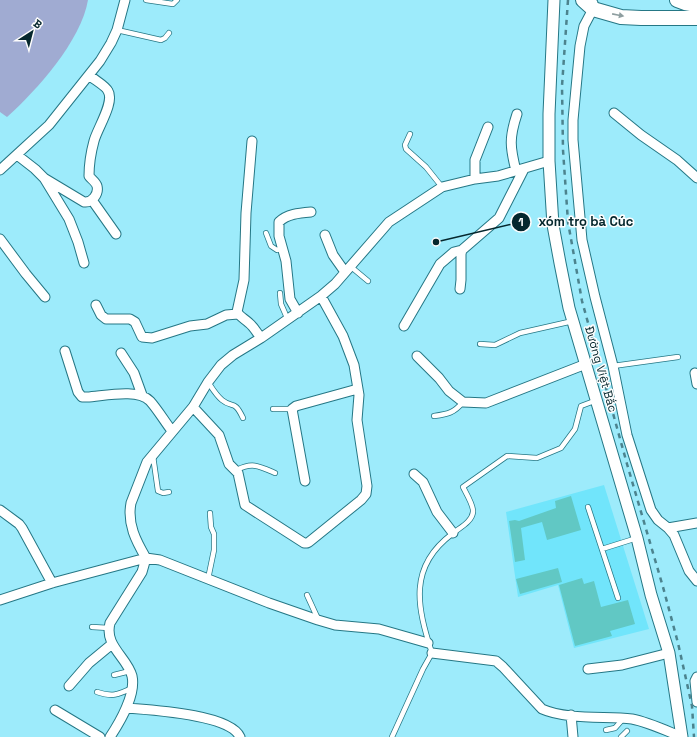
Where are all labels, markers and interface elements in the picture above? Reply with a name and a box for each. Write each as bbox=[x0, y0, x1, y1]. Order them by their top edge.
north arrow bbox=[12, 12, 52, 52]
one-way arrow bbox=[612, 13, 624, 19]
text: B bbox=[31, 16, 45, 32]
callout: xóm trọ bà Cúc bbox=[511, 209, 641, 234]
text: xóm trọ bà Cúc bbox=[539, 213, 634, 230]
text: 1 bbox=[518, 214, 524, 230]
street label: Đường Việt Bắc bbox=[581, 324, 621, 414]

